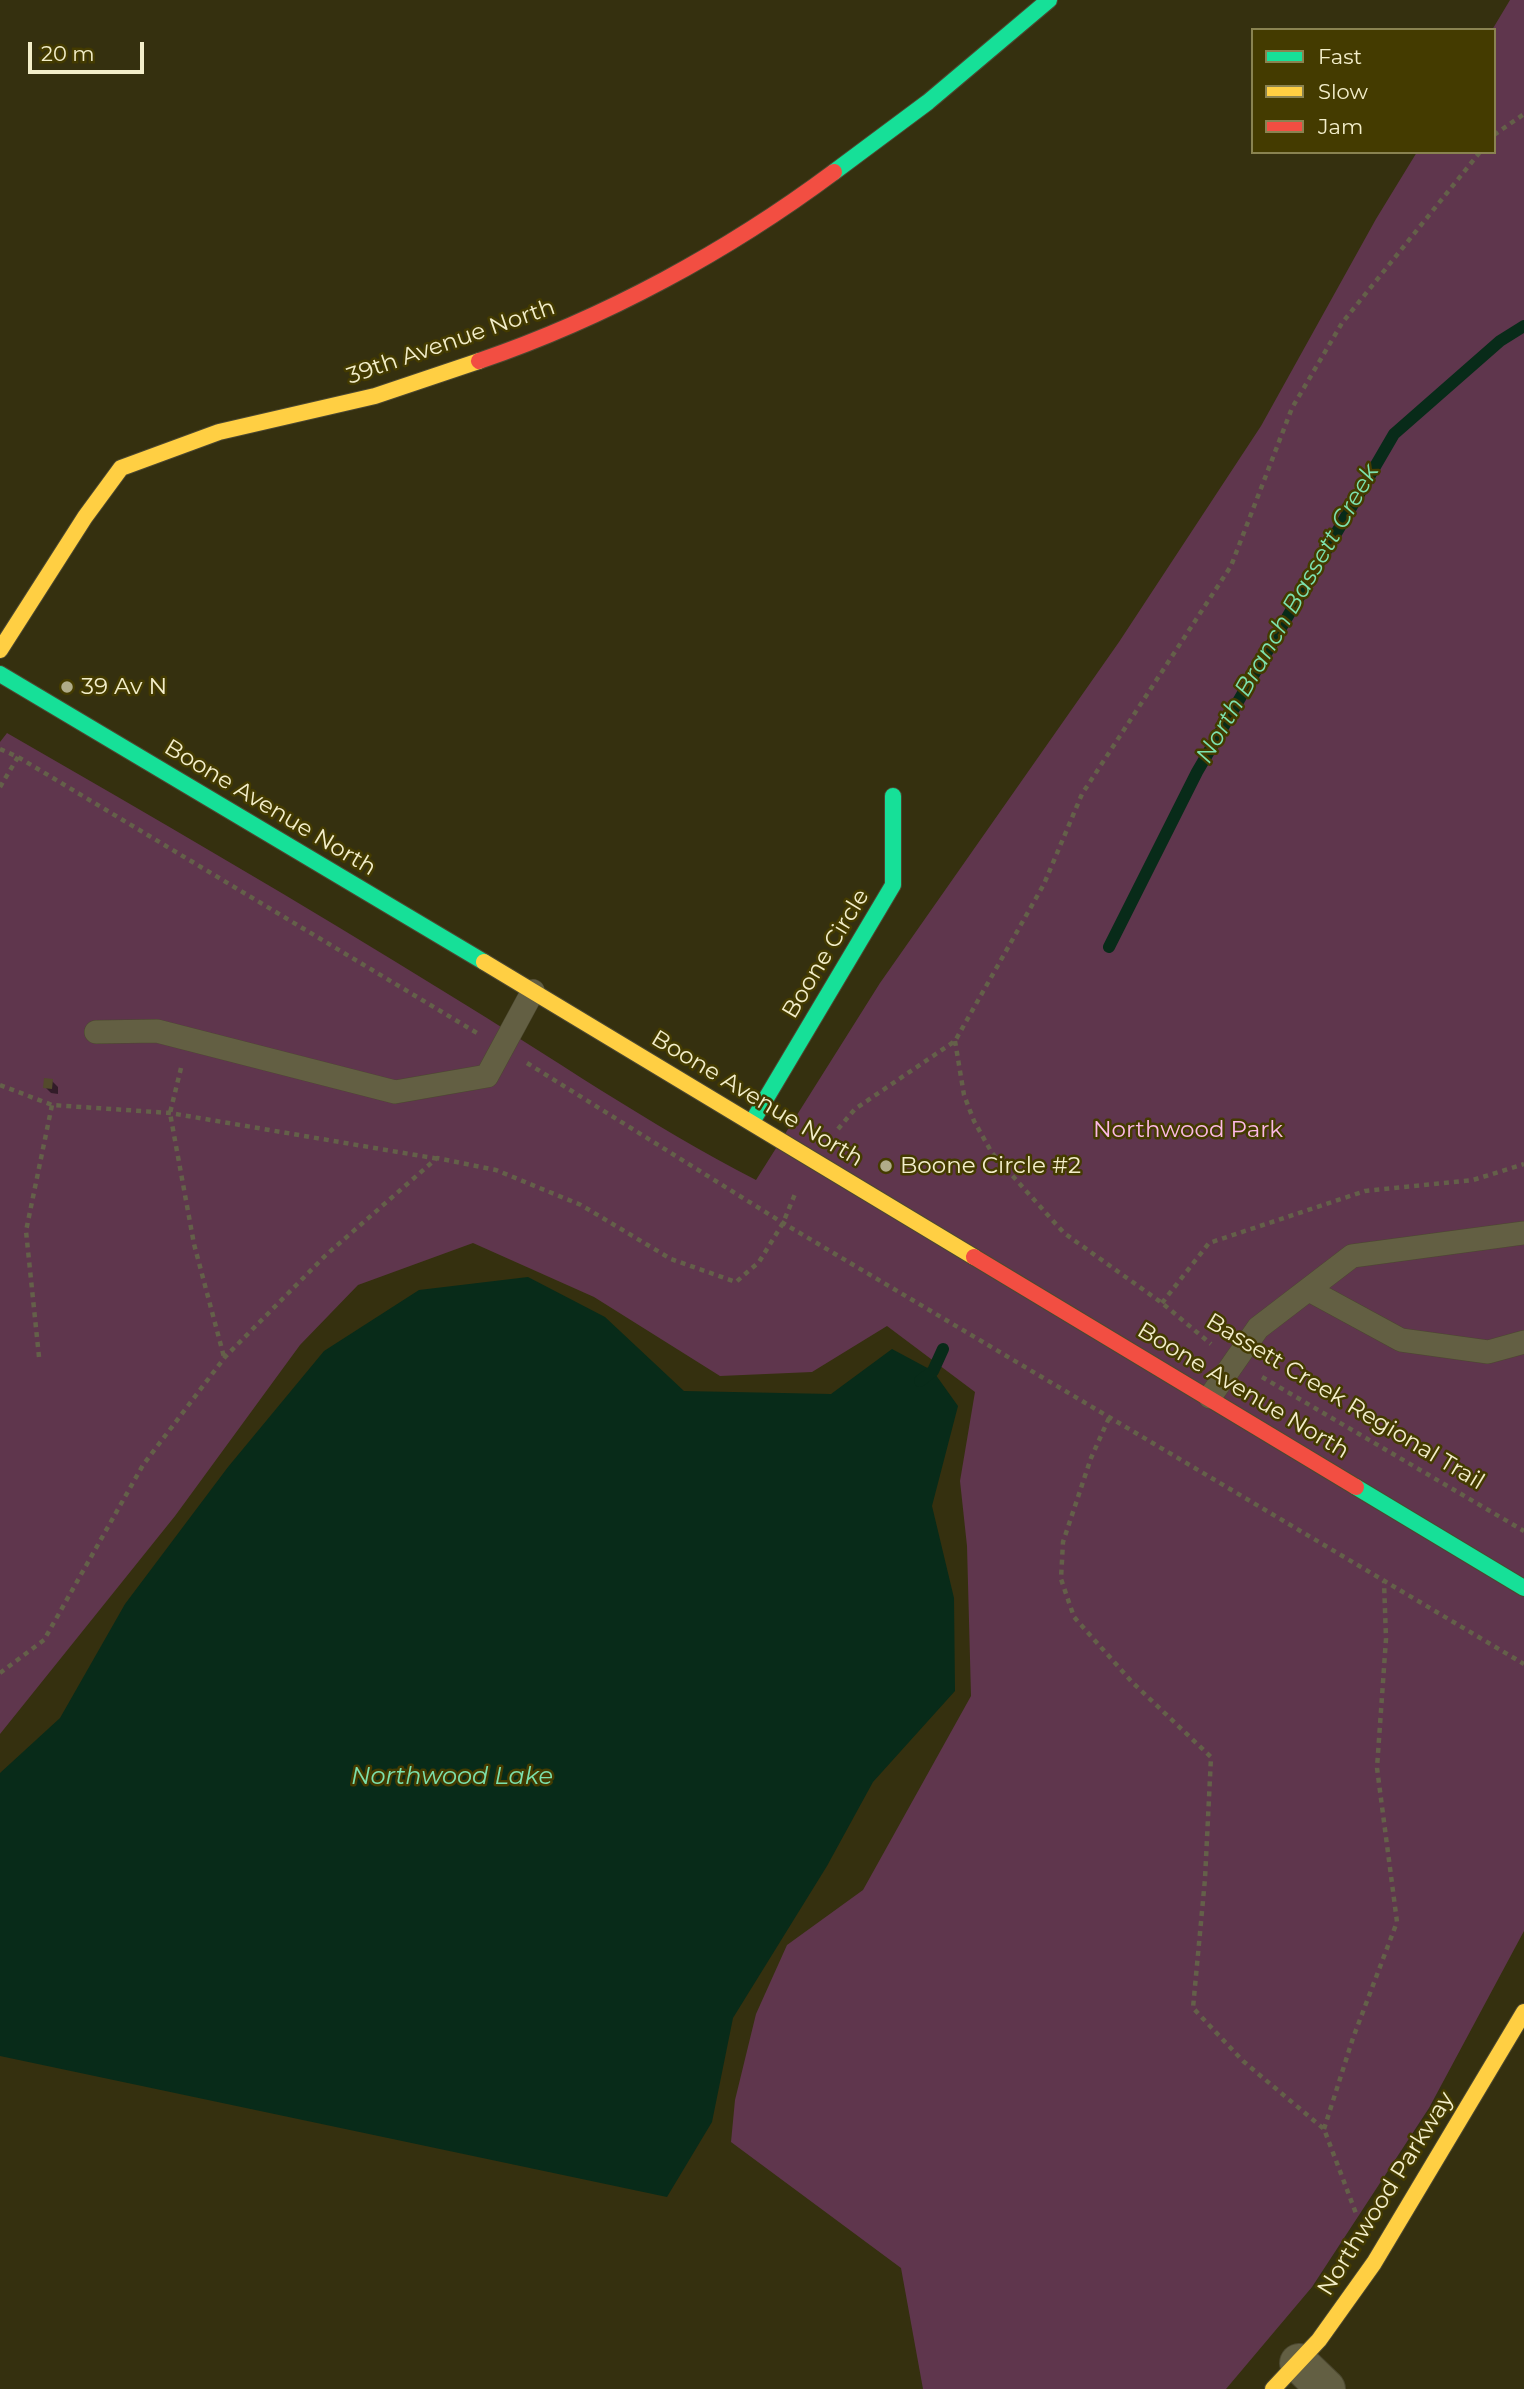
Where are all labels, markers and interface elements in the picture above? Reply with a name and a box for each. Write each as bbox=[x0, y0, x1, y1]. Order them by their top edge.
scale bar bbox=[32, 28, 147, 72]
legend bbox=[1251, 28, 1496, 154]
text: 20 m bbox=[41, 41, 95, 66]
text: Fast bbox=[1318, 44, 1362, 69]
text: Slow bbox=[1318, 79, 1368, 104]
text: Jam bbox=[1318, 114, 1363, 139]
street label: 39th Avenue North bbox=[343, 293, 559, 391]
water label: North Branch Bassett Creek bbox=[1190, 460, 1386, 768]
place label: 39 Av N bbox=[81, 673, 167, 701]
marker: 39 Av N bbox=[59, 679, 75, 695]
street label: Boone Avenue North bbox=[159, 734, 381, 882]
street label: Boone Circle bbox=[777, 884, 875, 1024]
street label: Boone Avenue North bbox=[646, 1025, 868, 1173]
park label: Northwood Park bbox=[1093, 1116, 1283, 1144]
place label: Boone Circle #2 bbox=[900, 1152, 1081, 1180]
marker: Boone Circle #2 bbox=[878, 1158, 894, 1174]
street label: Bassett Creek Regional Trail bbox=[1201, 1308, 1489, 1496]
street label: Boone Avenue North bbox=[1132, 1317, 1354, 1465]
water label: Northwood Lake bbox=[351, 1763, 553, 1791]
street label: Northwood Parkway bbox=[1312, 2087, 1460, 2301]

